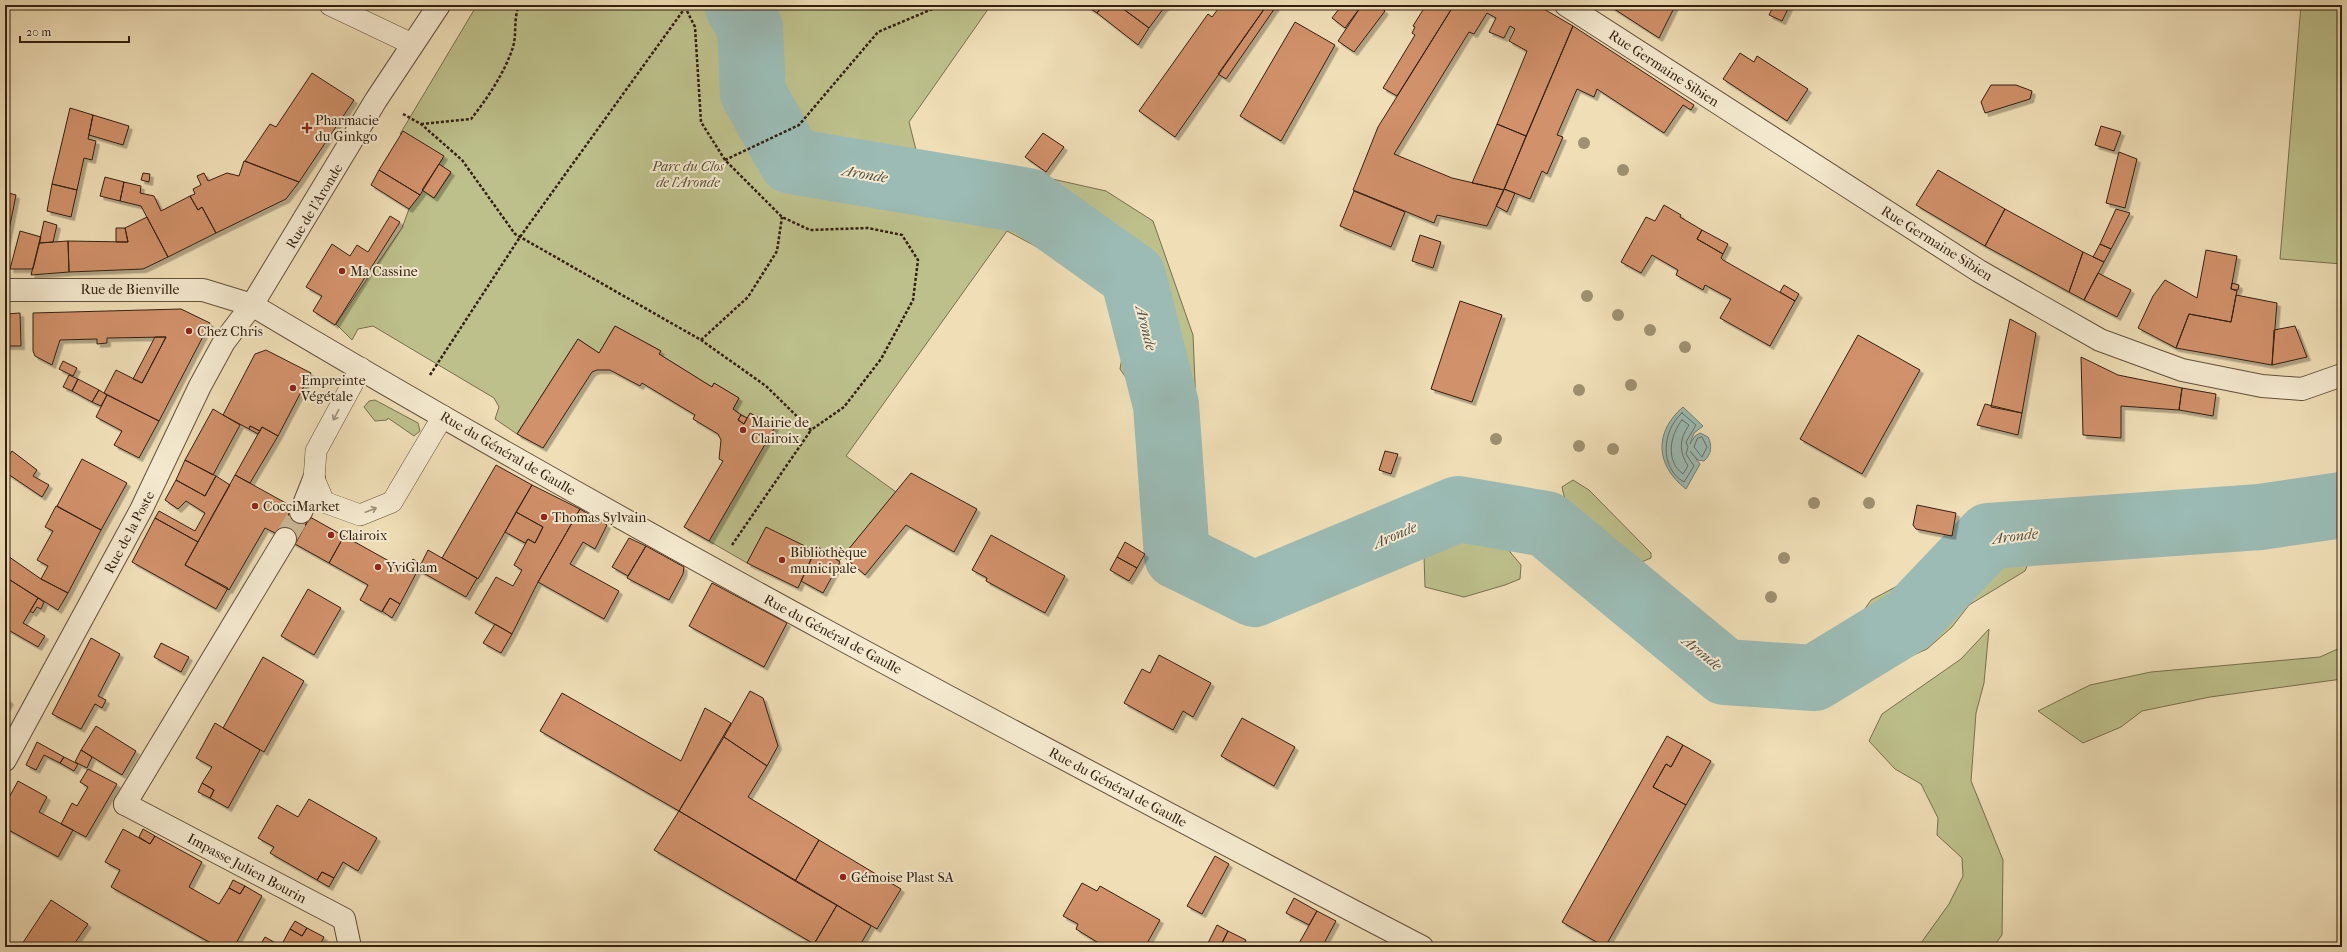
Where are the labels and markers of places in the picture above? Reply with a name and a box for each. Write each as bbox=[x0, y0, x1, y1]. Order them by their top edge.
place label: Pharmacie du Ginkgo bbox=[315, 112, 379, 145]
marker: Pharmacie du Ginkgo bbox=[302, 123, 312, 133]
place label: Ma Cassine bbox=[350, 263, 418, 280]
marker: Ma Cassine bbox=[337, 266, 347, 276]
place label: Chez Chris bbox=[197, 323, 263, 340]
marker: Chez Chris bbox=[184, 326, 194, 336]
place label: Empreinte Végétale bbox=[300, 372, 366, 405]
marker: Empreinte Végétale bbox=[288, 383, 298, 393]
place label: Mairie de Clairoix bbox=[751, 414, 809, 447]
marker: Mairie de Clairoix bbox=[738, 425, 748, 435]
place label: CocciMarket bbox=[263, 498, 340, 515]
marker: CocciMarket bbox=[250, 501, 260, 511]
place label: Thomas Sylvain bbox=[552, 509, 647, 526]
marker: Thomas Sylvain bbox=[539, 512, 549, 522]
place label: Clairoix bbox=[339, 527, 388, 544]
marker: Clairoix bbox=[326, 530, 336, 540]
place label: Bibliothèque municipale bbox=[790, 544, 867, 577]
marker: Bibliothèque municipale bbox=[777, 555, 787, 565]
place label: YviGlam bbox=[385, 559, 438, 576]
marker: YviGlam bbox=[373, 562, 383, 572]
place label: Gémoise Plast SA bbox=[851, 869, 955, 886]
marker: Gémoise Plast SA bbox=[838, 872, 848, 882]

